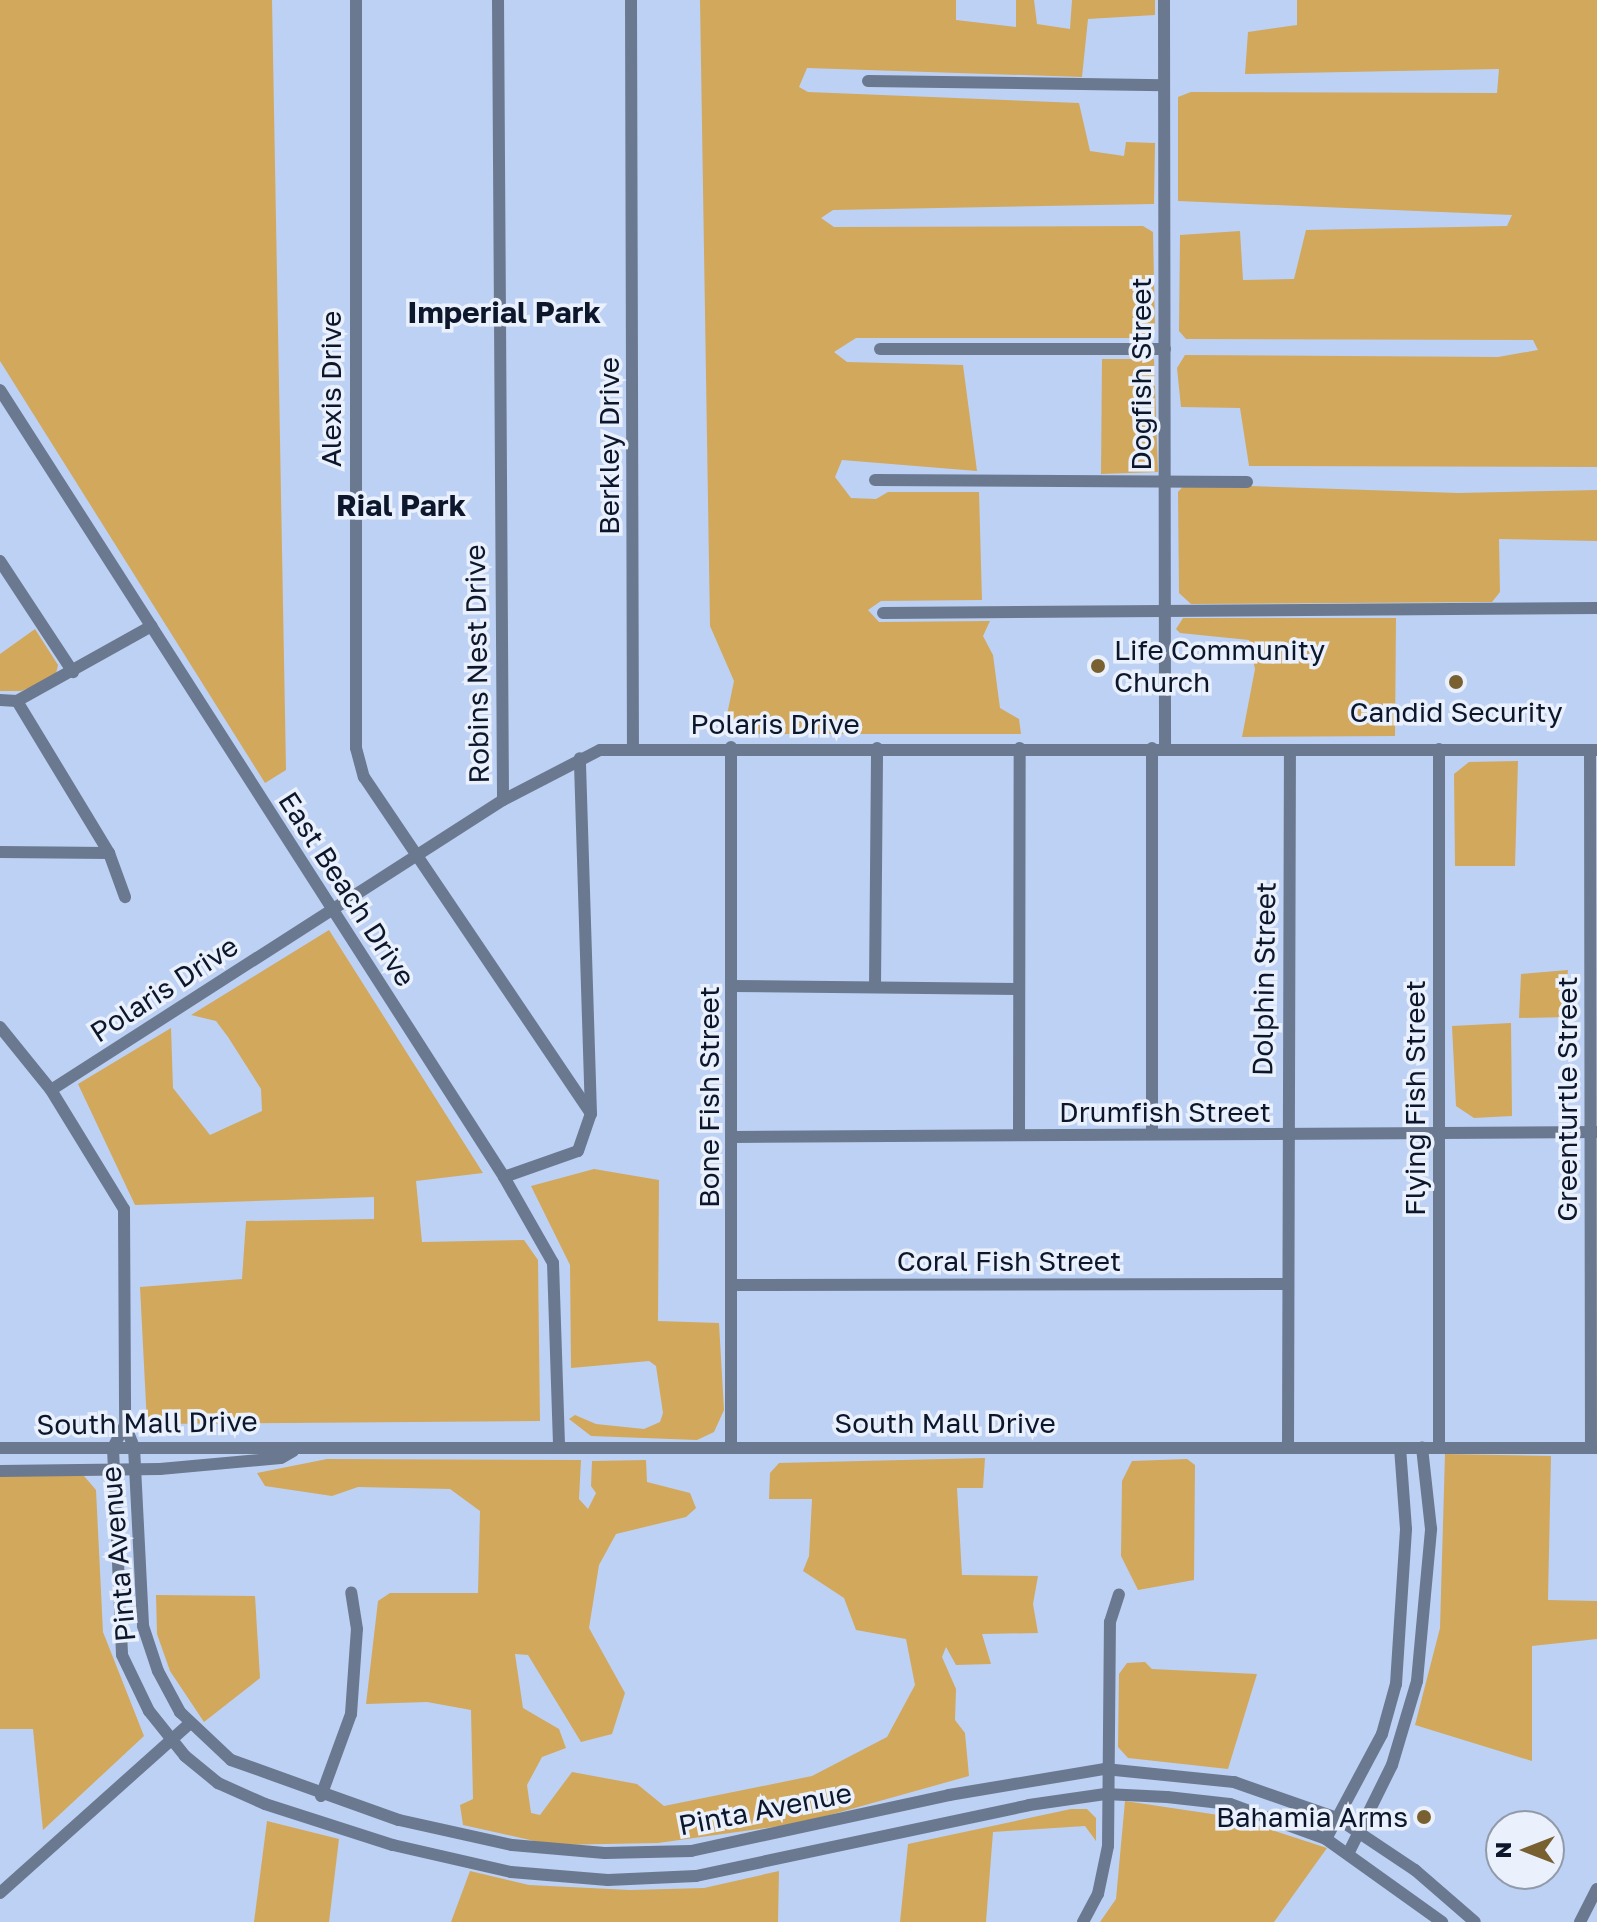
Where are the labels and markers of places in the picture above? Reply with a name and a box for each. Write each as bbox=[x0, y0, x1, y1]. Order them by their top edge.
place label: Life Community Church bbox=[1114, 633, 1325, 699]
marker: Life Community Church bbox=[1089, 657, 1107, 675]
marker: Candid Security bbox=[1447, 673, 1465, 691]
place label: Candid Security bbox=[1349, 695, 1563, 729]
place label: Bahamia Arms bbox=[1216, 1800, 1408, 1834]
marker: Bahamia Arms bbox=[1415, 1808, 1433, 1826]

